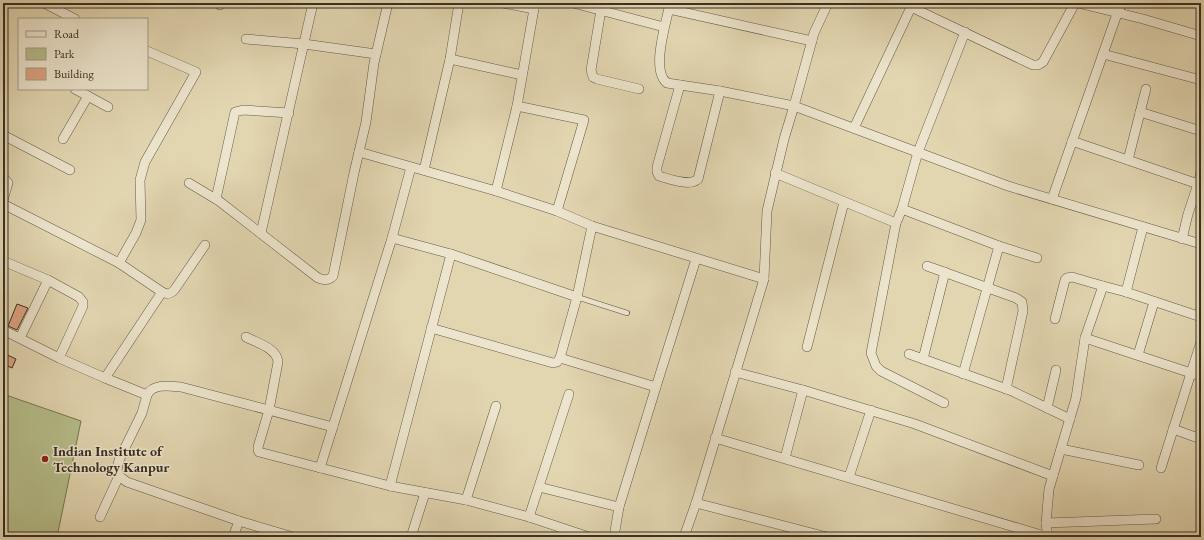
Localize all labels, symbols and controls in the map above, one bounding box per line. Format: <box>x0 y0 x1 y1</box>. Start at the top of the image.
legend <box>18 18 148 90</box>
text: Road <box>54 26 80 42</box>
text: Park <box>54 46 75 62</box>
text: Building <box>54 66 95 82</box>
place label: Indian Institute of Technology Kanpur <box>53 442 169 476</box>
marker: Indian Institute of Technology Kanpur <box>40 454 50 464</box>

